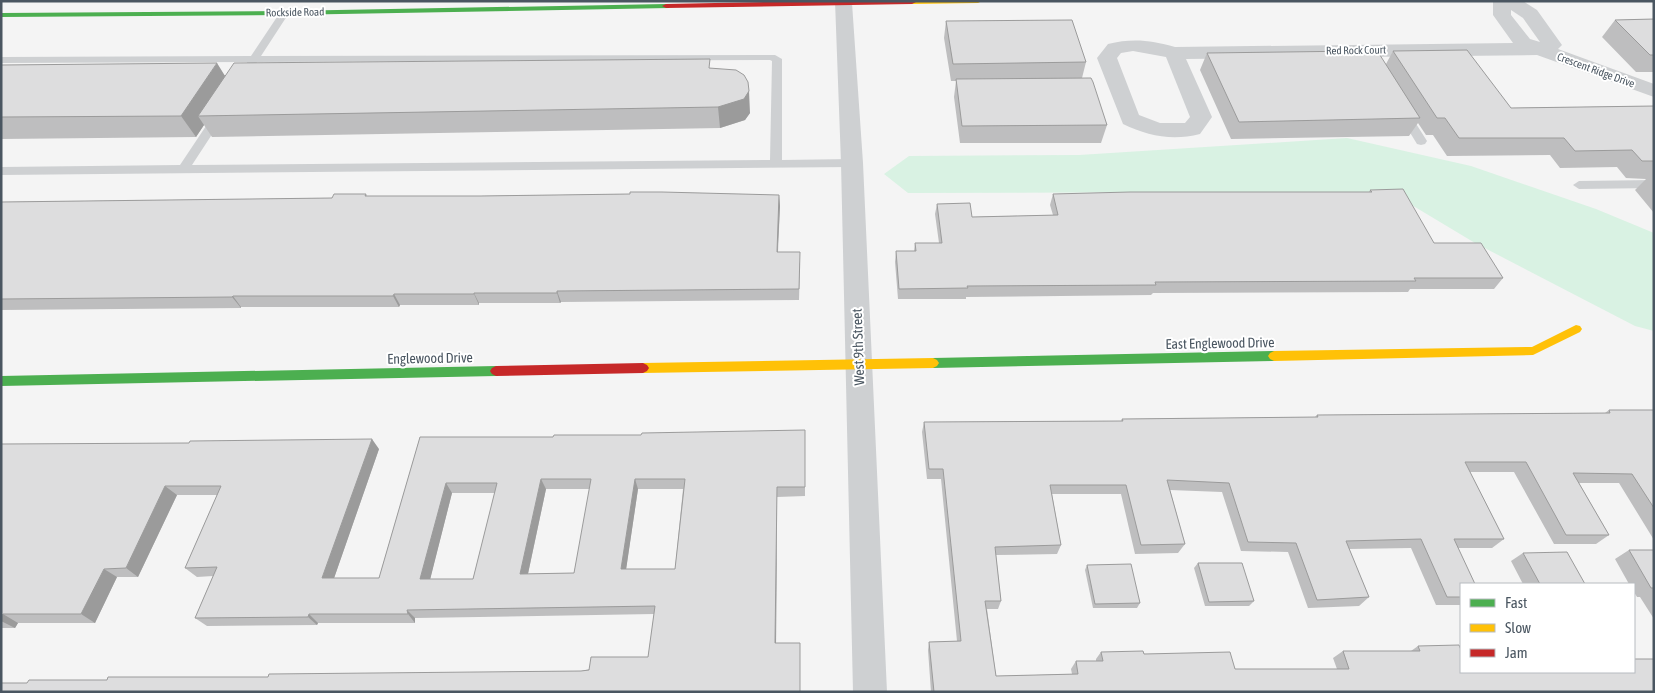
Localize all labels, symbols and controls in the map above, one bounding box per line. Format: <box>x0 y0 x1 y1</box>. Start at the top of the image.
street label: Rockside Road <box>266 5 324 19</box>
street label: Red Rock Court <box>1326 43 1386 57</box>
street label: Crescent Ridge Drive <box>1556 50 1636 90</box>
street label: West 9th Street <box>849 308 867 386</box>
street label: East Englewood Drive <box>1165 334 1275 352</box>
street label: Englewood Drive <box>387 349 473 367</box>
legend <box>1460 583 1635 673</box>
text: Fast <box>1505 594 1527 611</box>
text: Slow <box>1505 619 1531 636</box>
text: Jam <box>1505 644 1528 661</box>

